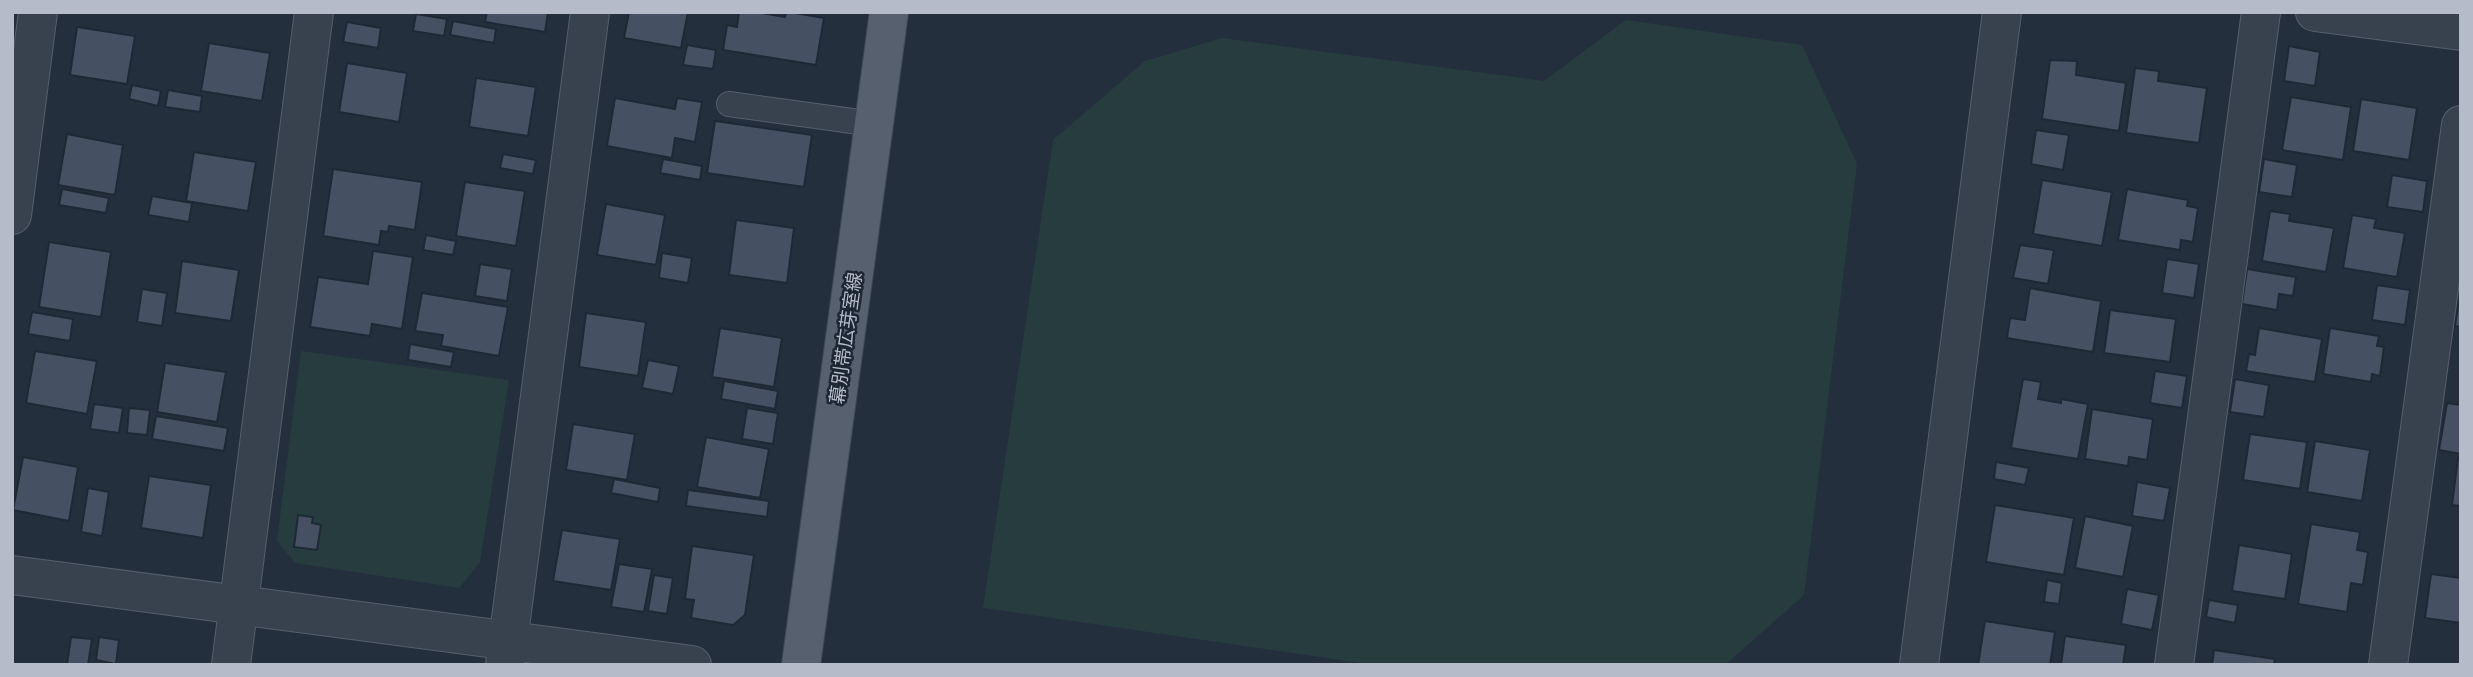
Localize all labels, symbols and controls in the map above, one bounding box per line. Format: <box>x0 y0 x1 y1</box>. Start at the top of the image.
street label: 幕別帯広芽室線 <box>824 271 866 405</box>

